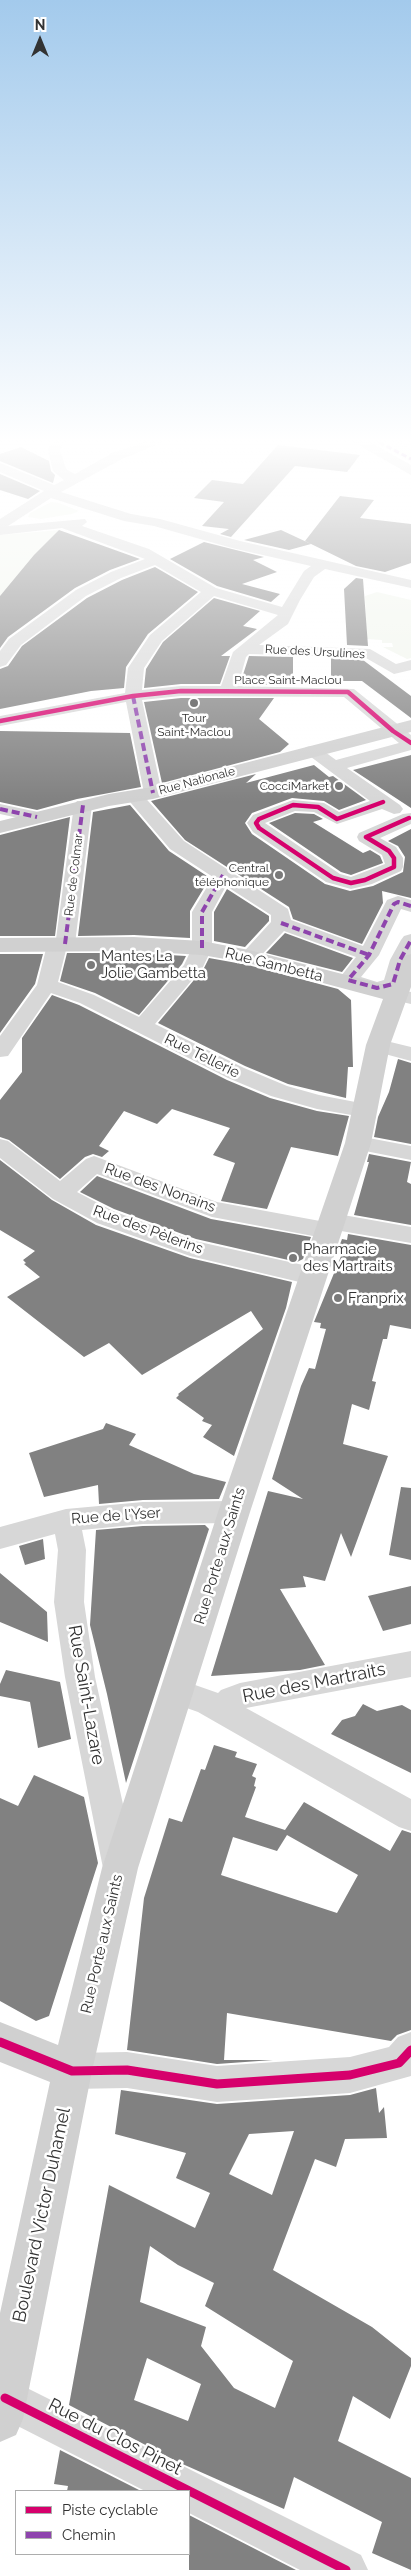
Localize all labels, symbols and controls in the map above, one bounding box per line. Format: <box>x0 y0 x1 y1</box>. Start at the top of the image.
north arrow <box>15 15 65 65</box>
text: N <box>35 17 45 33</box>
street label: Rue des Ursulines <box>265 642 365 662</box>
street label: Place Saint-Maclou <box>234 673 342 687</box>
marker: Tour Saint-Maclou <box>188 697 200 709</box>
place label: Tour Saint-Maclou <box>157 711 231 739</box>
street label: Rue Nationale <box>157 764 237 798</box>
place label: CocciMarket <box>260 779 329 793</box>
marker: CocciMarket <box>333 780 345 792</box>
street label: Rue de Colmar <box>62 833 86 917</box>
place label: Central téléphonique <box>195 861 269 889</box>
marker: Central téléphonique <box>273 869 285 881</box>
street label: Rue Gambetta <box>223 944 325 986</box>
place label: Mantes La Jolie Gambetta <box>101 947 206 982</box>
marker: Mantes La Jolie Gambetta <box>85 959 97 971</box>
street label: Rue Tellerie <box>161 1030 243 1082</box>
street label: Rue des Nonains <box>102 1160 218 1216</box>
street label: Rue des Pèlerins <box>91 1202 205 1258</box>
place label: Pharmacie des Martraits <box>303 1240 393 1275</box>
marker: Pharmacie des Martraits <box>287 1252 299 1264</box>
place label: Franprix <box>348 1289 404 1307</box>
marker: Franprix <box>332 1292 344 1304</box>
street label: Rue Porte aux Saints <box>191 1485 249 1627</box>
street label: Rue de l'Yser <box>71 1504 161 1528</box>
street label: Rue Saint-Lazare <box>63 1623 109 1767</box>
street label: Rue des Martraits <box>241 1659 387 1707</box>
street label: Rue Porte aux Saints <box>77 1873 127 2015</box>
street label: Boulevard Victor Duhamel <box>9 2106 75 2324</box>
street label: Rue du Clos Pinet <box>44 2394 186 2480</box>
legend <box>15 2490 190 2555</box>
text: Piste cyclable <box>62 2501 158 2519</box>
text: Chemin <box>62 2526 116 2544</box>

